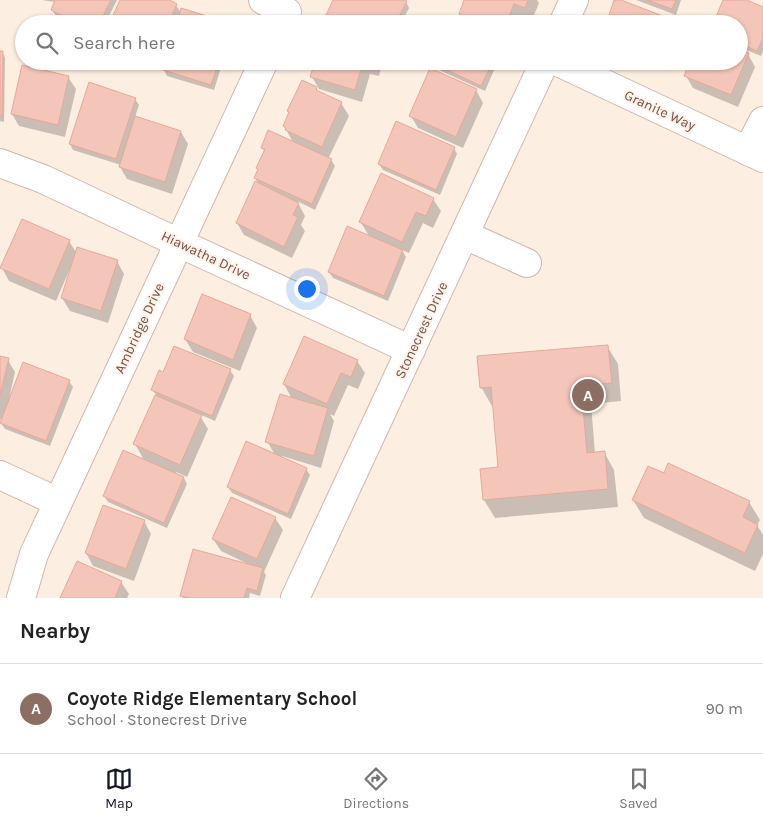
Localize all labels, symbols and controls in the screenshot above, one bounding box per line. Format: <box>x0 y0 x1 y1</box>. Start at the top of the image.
search box <box>15 15 748 70</box>
icon: search <box>33 29 61 57</box>
text: Search here <box>73 32 175 54</box>
street label: Granite Way <box>622 87 698 135</box>
street label: Hiawatha Drive <box>158 227 253 284</box>
your location <box>294 276 320 302</box>
street label: Stonecrest Drive <box>392 279 451 381</box>
street label: Ambridge Drive <box>111 280 168 376</box>
pin: A <box>572 376 604 414</box>
text: Nearby <box>20 619 90 643</box>
text: Coyote Ridge Elementary School <box>67 688 357 710</box>
text: A <box>31 699 41 718</box>
text: 90 m <box>705 699 743 718</box>
text: School · Stonecrest Drive <box>67 710 247 729</box>
tab: Map <box>105 765 133 812</box>
tab: Directions <box>343 765 409 812</box>
tab: Saved <box>619 765 658 812</box>

